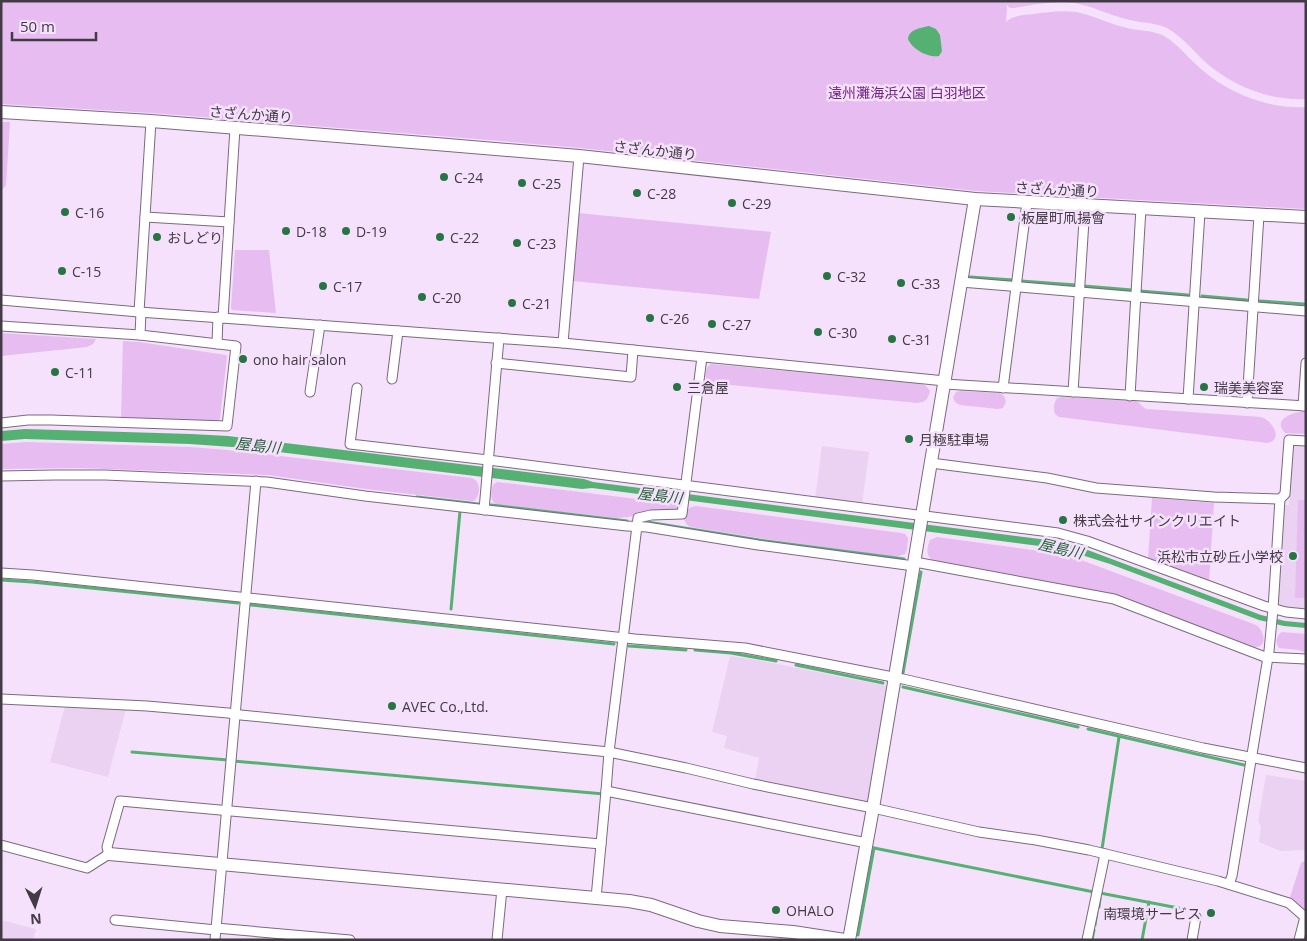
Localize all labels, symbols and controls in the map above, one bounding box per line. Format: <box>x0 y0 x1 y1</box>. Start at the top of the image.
scale bar <box>12 10 96 42</box>
text: 50 m <box>20 16 55 36</box>
park label: 遠州灘海浜公園 白羽地区 <box>828 83 986 102</box>
street label: さざんか通り <box>208 102 294 126</box>
street label: さざんか通り <box>612 136 698 164</box>
place label: C-24 <box>454 168 483 187</box>
marker: C-24 <box>438 171 450 183</box>
place label: C-25 <box>532 174 561 193</box>
marker: C-25 <box>516 177 528 189</box>
street label: さざんか通り <box>1015 177 1099 201</box>
place label: C-28 <box>647 184 676 203</box>
marker: C-28 <box>631 187 643 199</box>
place label: C-29 <box>742 194 771 213</box>
marker: C-29 <box>726 197 738 209</box>
place label: C-16 <box>75 203 104 222</box>
marker: C-16 <box>59 206 71 218</box>
place label: 板屋町凧揚會 <box>1021 208 1105 227</box>
marker: 板屋町凧揚會 <box>1005 211 1017 223</box>
place label: D-18 <box>296 222 327 241</box>
place label: D-19 <box>356 222 387 241</box>
marker: D-18 <box>280 225 292 237</box>
marker: D-19 <box>340 225 352 237</box>
place label: おしどり <box>167 228 223 247</box>
place label: C-22 <box>450 228 479 247</box>
marker: おしどり <box>151 231 163 243</box>
marker: C-22 <box>434 231 446 243</box>
place label: C-23 <box>527 234 556 253</box>
marker: C-23 <box>511 237 523 249</box>
place label: C-15 <box>72 262 101 281</box>
marker: C-15 <box>56 265 68 277</box>
place label: C-32 <box>837 267 866 286</box>
marker: C-32 <box>821 270 833 282</box>
place label: C-33 <box>911 274 940 293</box>
place label: C-17 <box>333 277 362 296</box>
marker: C-33 <box>895 277 907 289</box>
marker: C-17 <box>317 280 329 292</box>
place label: C-20 <box>432 288 461 307</box>
marker: C-20 <box>416 291 428 303</box>
place label: C-21 <box>522 294 551 313</box>
marker: C-21 <box>506 297 518 309</box>
place label: C-26 <box>660 309 689 328</box>
marker: C-26 <box>644 312 656 324</box>
place label: C-27 <box>722 315 751 334</box>
marker: C-27 <box>706 318 718 330</box>
place label: C-30 <box>828 323 857 342</box>
marker: C-30 <box>812 326 824 338</box>
place label: C-31 <box>902 330 931 349</box>
marker: C-31 <box>886 333 898 345</box>
place label: ono hair salon <box>253 350 346 369</box>
marker: ono hair salon <box>237 353 249 365</box>
place label: C-11 <box>65 363 94 382</box>
marker: C-11 <box>49 366 61 378</box>
place label: 三倉屋 <box>687 378 729 397</box>
place label: 瑞美美容室 <box>1214 378 1284 397</box>
marker: 三倉屋 <box>671 381 683 393</box>
marker: 瑞美美容室 <box>1198 381 1210 393</box>
place label: 月極駐車場 <box>919 430 989 449</box>
water label: 屋島川 <box>235 433 283 458</box>
marker: 月極駐車場 <box>903 433 915 445</box>
water label: 屋島川 <box>636 482 686 508</box>
place label: 株式会社サインクリエイト <box>1073 511 1241 530</box>
marker: 株式会社サインクリエイト <box>1057 514 1069 526</box>
water label: 屋島川 <box>1037 533 1087 563</box>
place label: 浜松市立砂丘小学校 <box>1157 547 1283 566</box>
marker: 浜松市立砂丘小学校 <box>1287 550 1299 562</box>
place label: AVEC Co.,Ltd. <box>402 697 489 716</box>
marker: AVEC Co.,Ltd. <box>386 700 398 712</box>
north arrow <box>10 881 60 931</box>
place label: OHALO <box>786 901 834 920</box>
marker: OHALO <box>770 904 782 916</box>
place label: 南環境サービス <box>1103 904 1201 923</box>
marker: 南環境サービス <box>1205 907 1217 919</box>
text: N <box>30 910 42 929</box>

